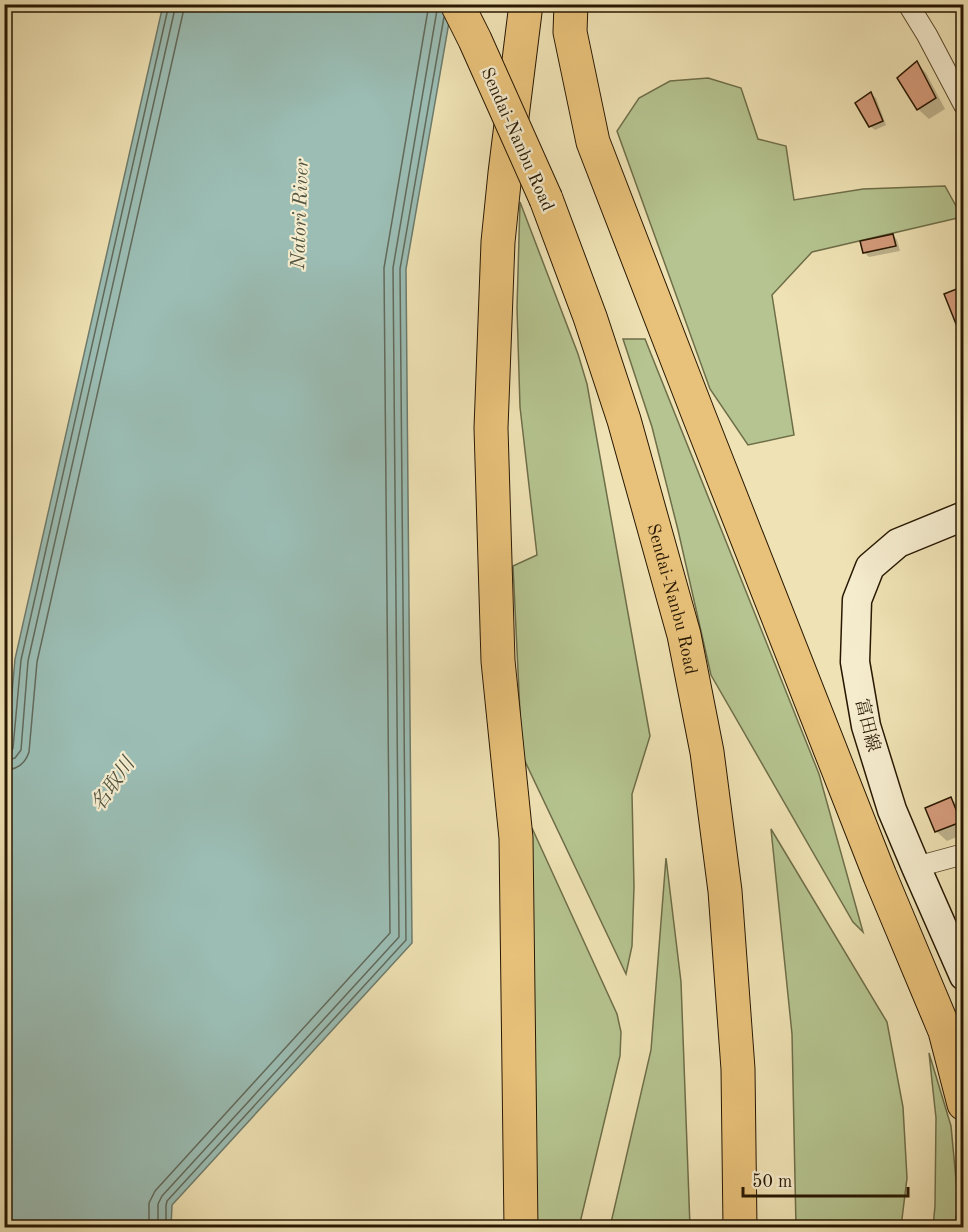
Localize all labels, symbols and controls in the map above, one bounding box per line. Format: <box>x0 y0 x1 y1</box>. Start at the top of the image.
street label: Sendai-Nanbu Road <box>477 65 557 214</box>
water label: Natori River <box>289 158 313 271</box>
street label: Sendai-Nanbu Road <box>643 522 700 676</box>
street label: 富田線 <box>852 696 884 754</box>
water label: 名取川 <box>87 752 140 815</box>
scale bar <box>743 1160 908 1198</box>
text: 50 m <box>752 1173 792 1191</box>

